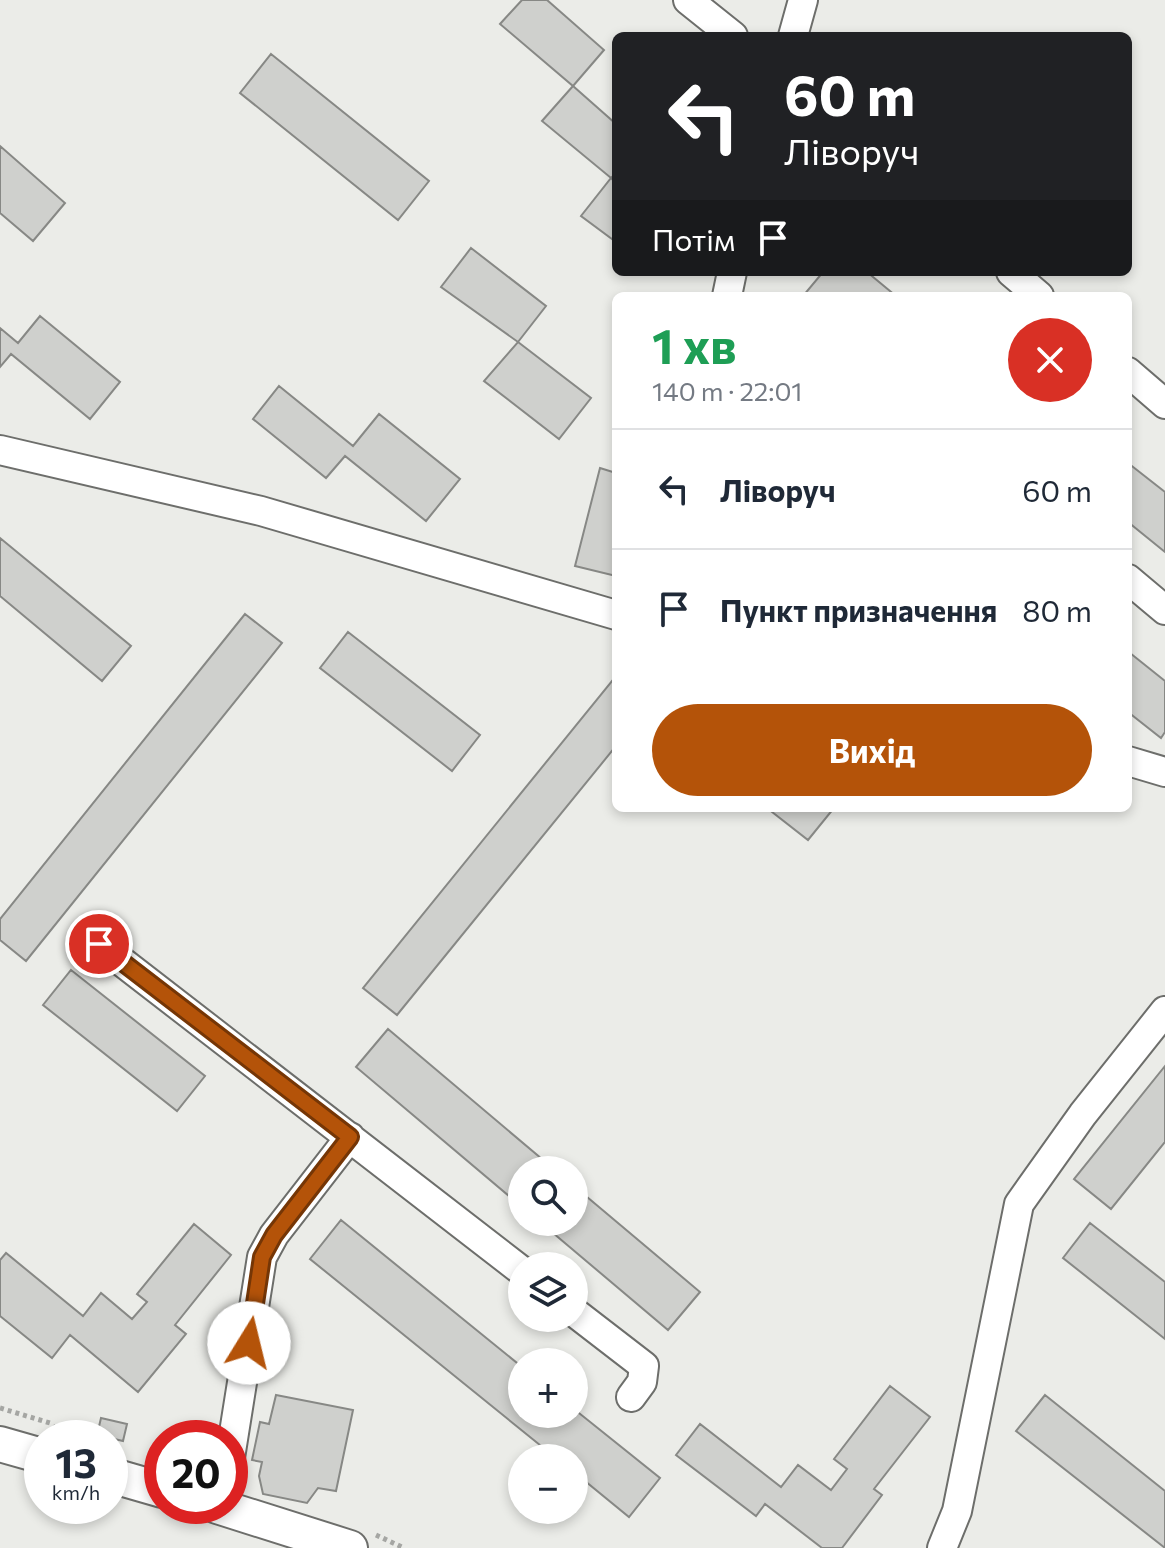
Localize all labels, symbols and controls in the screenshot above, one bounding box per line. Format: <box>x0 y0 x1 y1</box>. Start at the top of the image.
text: 60 m <box>784 59 915 128</box>
icon: left <box>652 64 756 168</box>
text: Ліворуч <box>784 128 919 172</box>
icon: arrive <box>751 216 795 260</box>
text: Потім <box>652 220 735 257</box>
text: 1 хв <box>652 315 736 374</box>
button: close <box>1008 318 1092 402</box>
text: 140 m · 22:01 <box>652 375 803 406</box>
icon: left <box>652 467 696 511</box>
text: Ліворуч <box>720 471 836 508</box>
text: 60 m <box>1022 471 1092 508</box>
icon: arrive <box>652 587 696 631</box>
text: Пункт призначення <box>720 591 997 628</box>
text: 80 m <box>1022 591 1092 628</box>
button: Вихід <box>652 704 1092 796</box>
pin <box>65 910 133 978</box>
icon: arrive <box>77 922 121 966</box>
map controls <box>508 1156 588 1524</box>
button: search <box>508 1156 588 1236</box>
button: layers <box>508 1252 588 1332</box>
position arrow <box>207 1301 291 1385</box>
button: + <box>508 1348 588 1428</box>
speed limit sign: 20 <box>144 1420 248 1524</box>
text: 13 <box>55 1437 97 1486</box>
button: − <box>508 1444 588 1524</box>
text: km/h <box>52 1480 100 1504</box>

